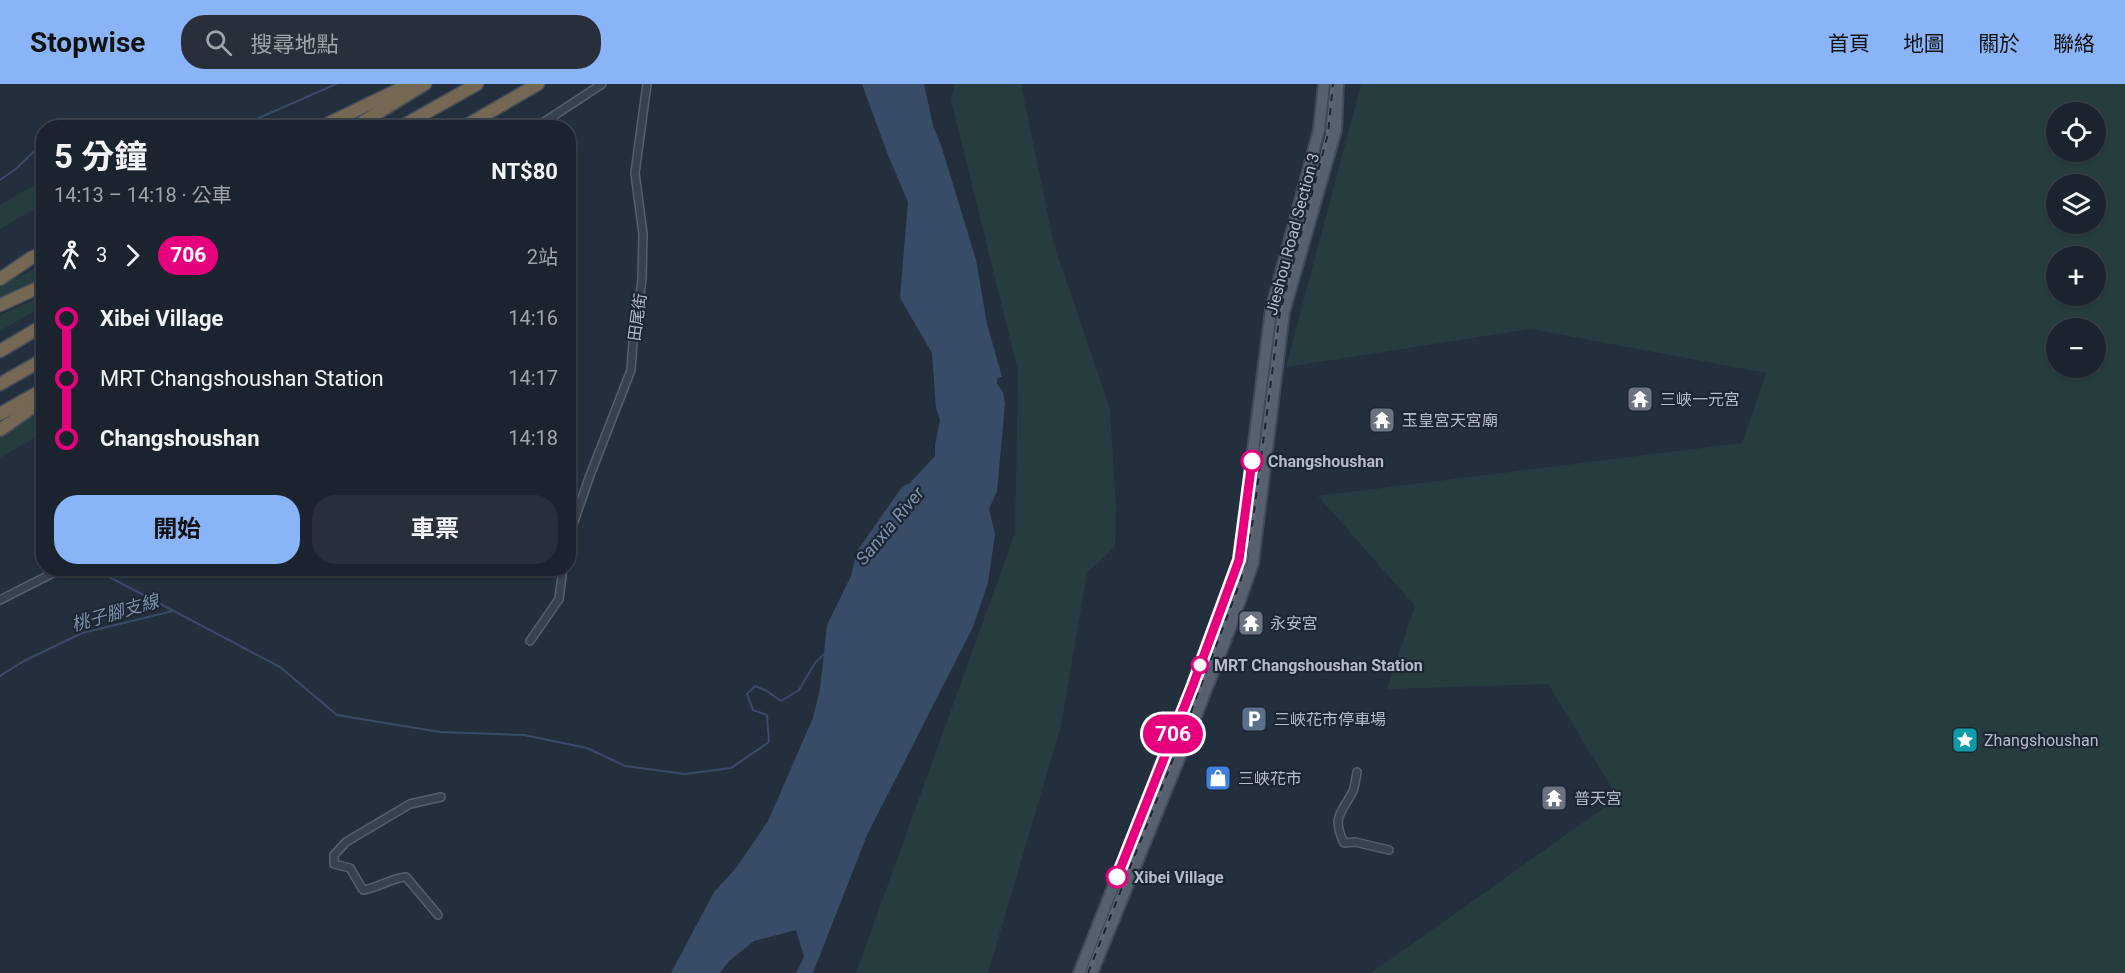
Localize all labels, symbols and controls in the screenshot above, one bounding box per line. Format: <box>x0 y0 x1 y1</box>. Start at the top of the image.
search box <box>181 15 601 69</box>
text: Stopwise <box>30 26 145 59</box>
icon: search <box>202 26 235 59</box>
text: 搜尋地點 <box>250 32 338 57</box>
text: 首頁 <box>1828 32 1870 56</box>
text: 地圖 <box>1903 32 1945 56</box>
text: 關於 <box>1978 32 2020 56</box>
text: 聯絡 <box>2053 32 2095 56</box>
map controls <box>2046 102 2106 378</box>
button: locate <box>2046 102 2106 162</box>
text: 5 分鐘 <box>54 137 147 176</box>
street label: Jieshou Road Section 3 <box>1262 151 1323 317</box>
text: NT$80 <box>491 159 558 184</box>
button: layers <box>2046 174 2106 234</box>
text: 14:13 – 14:18 · 公車 <box>54 183 232 207</box>
icon: walk <box>54 239 87 272</box>
icon: forward <box>116 239 149 272</box>
text: 3 <box>96 243 107 267</box>
text: 706 <box>170 243 206 267</box>
text: 2站 <box>527 245 558 269</box>
button: + <box>2046 246 2106 306</box>
street label: 田尾街 <box>625 292 650 342</box>
text: Xibei Village <box>100 306 223 331</box>
text: 14:16 <box>508 306 558 330</box>
button: − <box>2046 318 2106 378</box>
text: MRT Changshoushan Station <box>100 366 384 391</box>
text: 14:17 <box>508 366 558 390</box>
temple icon: 三峽一元宮 <box>1625 384 1655 414</box>
place label: 三峽一元宮 <box>1660 390 1740 409</box>
temple icon: 玉皇宮天宮廟 <box>1367 405 1397 435</box>
place label: 玉皇宮天宮廟 <box>1402 411 1498 430</box>
text: Changshoushan <box>100 426 259 451</box>
text: 14:18 <box>508 426 558 450</box>
marker: Changshoushan <box>1241 450 1263 472</box>
place label: Changshoushan <box>1268 452 1384 471</box>
water label: Sanxia River <box>851 482 929 569</box>
button: 開始 <box>54 495 300 564</box>
button: 車票 <box>312 495 558 564</box>
water label: 桃子腳支線 <box>69 589 163 635</box>
temple icon: 永安宮 <box>1236 608 1266 638</box>
place label: 永安宮 <box>1270 614 1318 633</box>
marker: MRT Changshoushan Station <box>1191 656 1209 674</box>
place label: MRT Changshoushan Station <box>1214 656 1423 675</box>
parking icon: 三峽花市停車場 <box>1239 704 1269 734</box>
place label: 三峽花市停車場 <box>1274 710 1386 729</box>
line badge: 706 <box>1138 714 1208 754</box>
text: 706 <box>1155 722 1191 746</box>
place icon: Zhangshoushan <box>1950 725 1980 755</box>
place label: Zhangshoushan <box>1984 731 2099 750</box>
shop icon: 三峽花市 <box>1203 763 1233 793</box>
place label: 三峽花市 <box>1238 769 1302 788</box>
temple icon: 普天宮 <box>1539 783 1569 813</box>
place label: 普天宮 <box>1574 789 1622 808</box>
marker: Xibei Village <box>1106 866 1128 888</box>
place label: Xibei Village <box>1134 868 1224 887</box>

